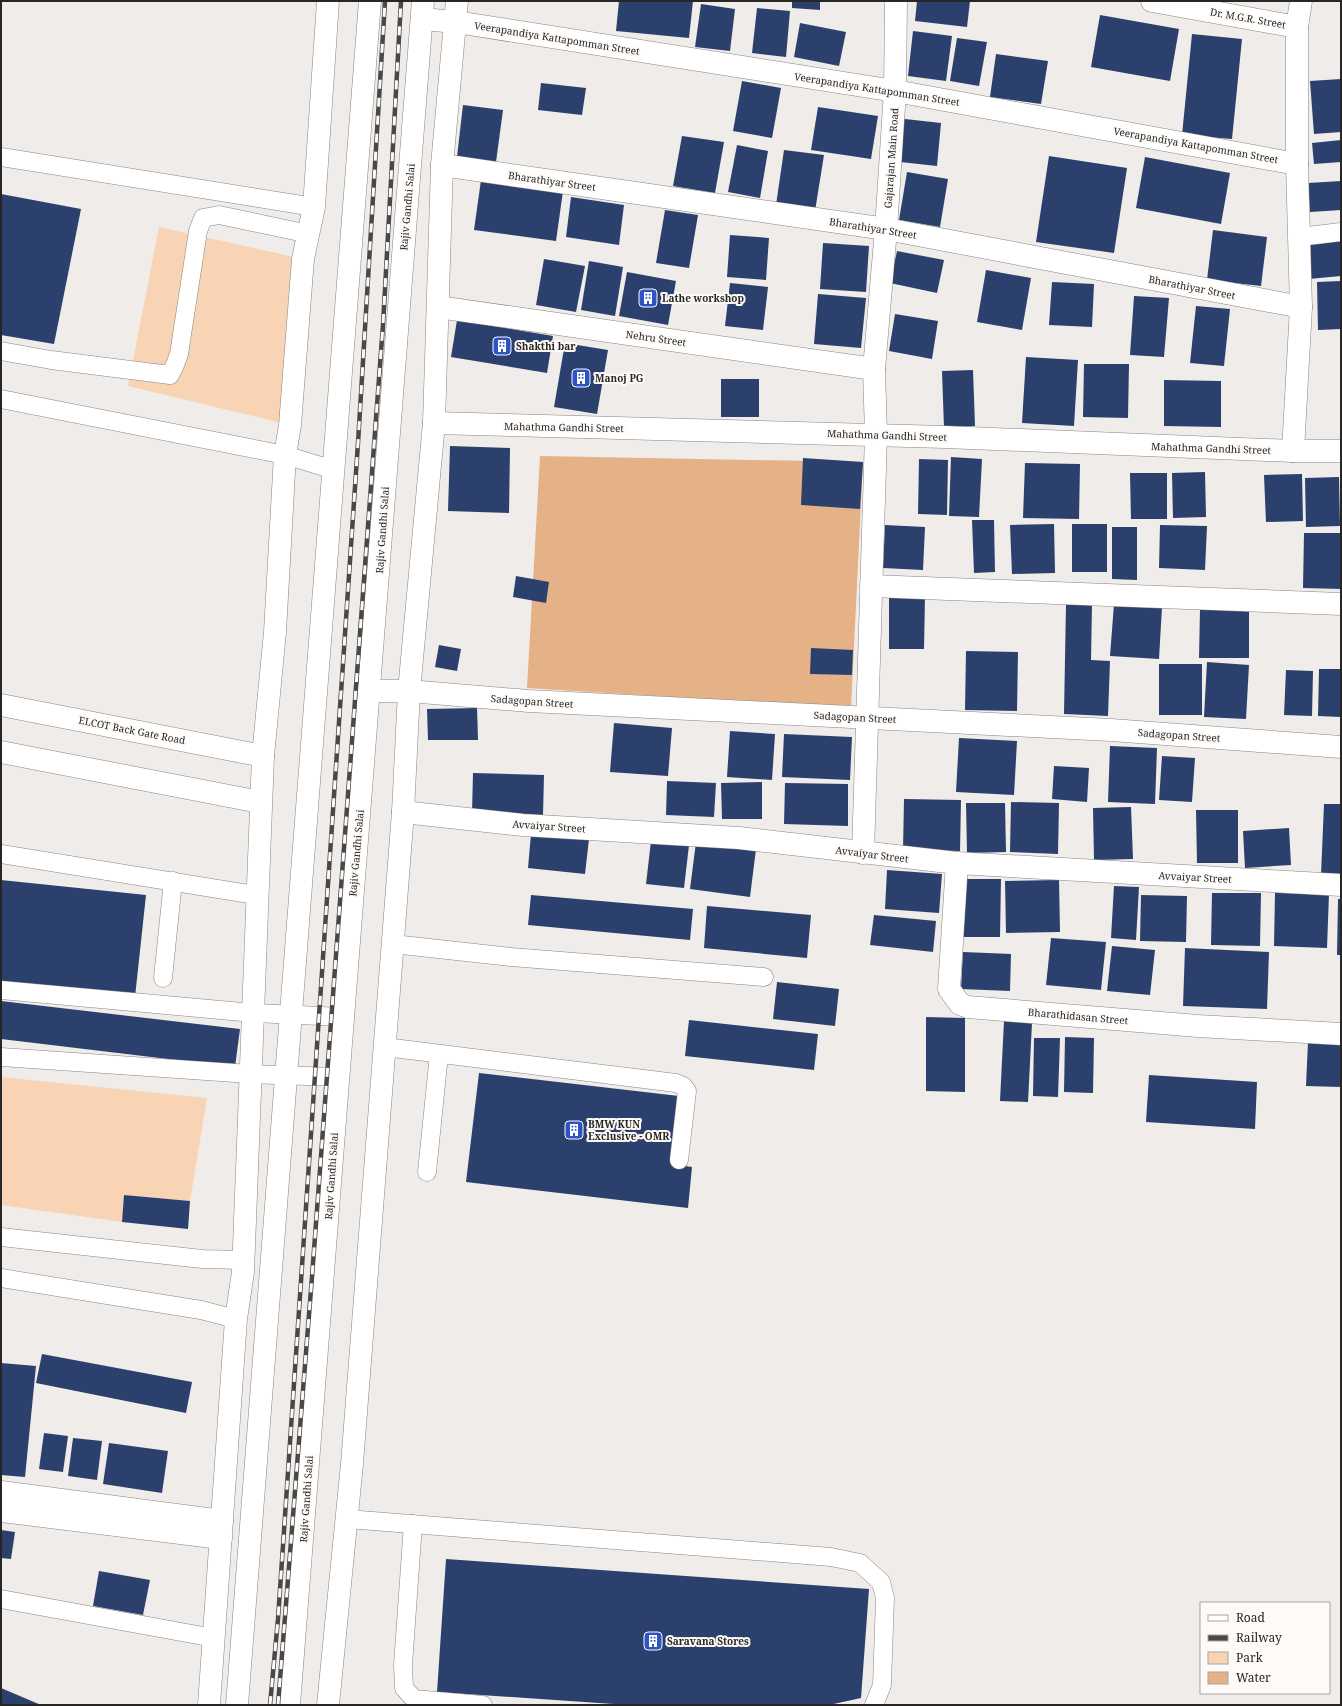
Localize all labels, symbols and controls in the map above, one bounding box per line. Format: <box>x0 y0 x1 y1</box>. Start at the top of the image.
street label: Dr. M.G.R. Street <box>1209 4 1287 32</box>
street label: Veerapandiya Kattapomman Street <box>473 18 641 58</box>
street label: Veerapandiya Kattapomman Street <box>793 69 961 109</box>
street label: Gajarajan Main Road <box>881 107 901 209</box>
street label: Veerapandiya Kattapomman Street <box>1112 124 1280 166</box>
street label: Rajiv Gandhi Salai <box>396 162 418 251</box>
street label: Bharathiyar Street <box>507 168 597 194</box>
street label: Bharathiyar Street <box>828 214 918 242</box>
street label: Bharathiyar Street <box>1147 272 1237 302</box>
building icon: Lathe workshop <box>637 287 659 309</box>
place label: Lathe workshop <box>662 291 744 305</box>
street label: Nehru Street <box>625 327 688 349</box>
building icon: Shakthi bar <box>491 335 513 357</box>
place label: Shakthi bar <box>516 339 576 353</box>
building icon: Manoj PG <box>570 367 592 389</box>
place label: Manoj PG <box>595 371 644 385</box>
street label: Mahathma Gandhi Street <box>504 419 625 435</box>
street label: Mahathma Gandhi Street <box>827 426 948 444</box>
street label: Mahathma Gandhi Street <box>1151 439 1272 457</box>
street label: Rajiv Gandhi Salai <box>372 485 392 574</box>
street label: Sadagopan Street <box>490 691 574 711</box>
street label: Sadagopan Street <box>813 708 897 726</box>
street label: ELCOT Back Gate Road <box>77 713 187 747</box>
street label: Sadagopan Street <box>1137 725 1221 745</box>
street label: Rajiv Gandhi Salai <box>345 808 367 897</box>
street label: Avvaiyar Street <box>512 816 587 836</box>
street label: Avvaiyar Street <box>835 843 910 865</box>
street label: Avvaiyar Street <box>1158 868 1232 886</box>
street label: Bharathidasan Street <box>1027 1005 1129 1027</box>
place label: BMW KUN Exclusive - OMR <box>588 1117 670 1143</box>
building icon: BMW KUN Exclusive - OMR <box>563 1119 585 1141</box>
street label: Rajiv Gandhi Salai <box>321 1131 341 1220</box>
street label: Rajiv Gandhi Salai <box>296 1454 316 1543</box>
legend <box>1200 1602 1330 1694</box>
text: Road <box>1236 1609 1266 1626</box>
text: Railway <box>1236 1629 1282 1646</box>
building icon: Saravana Stores <box>642 1630 664 1652</box>
place label: Saravana Stores <box>667 1634 749 1648</box>
text: Park <box>1236 1649 1264 1666</box>
text: Water <box>1236 1669 1271 1686</box>

